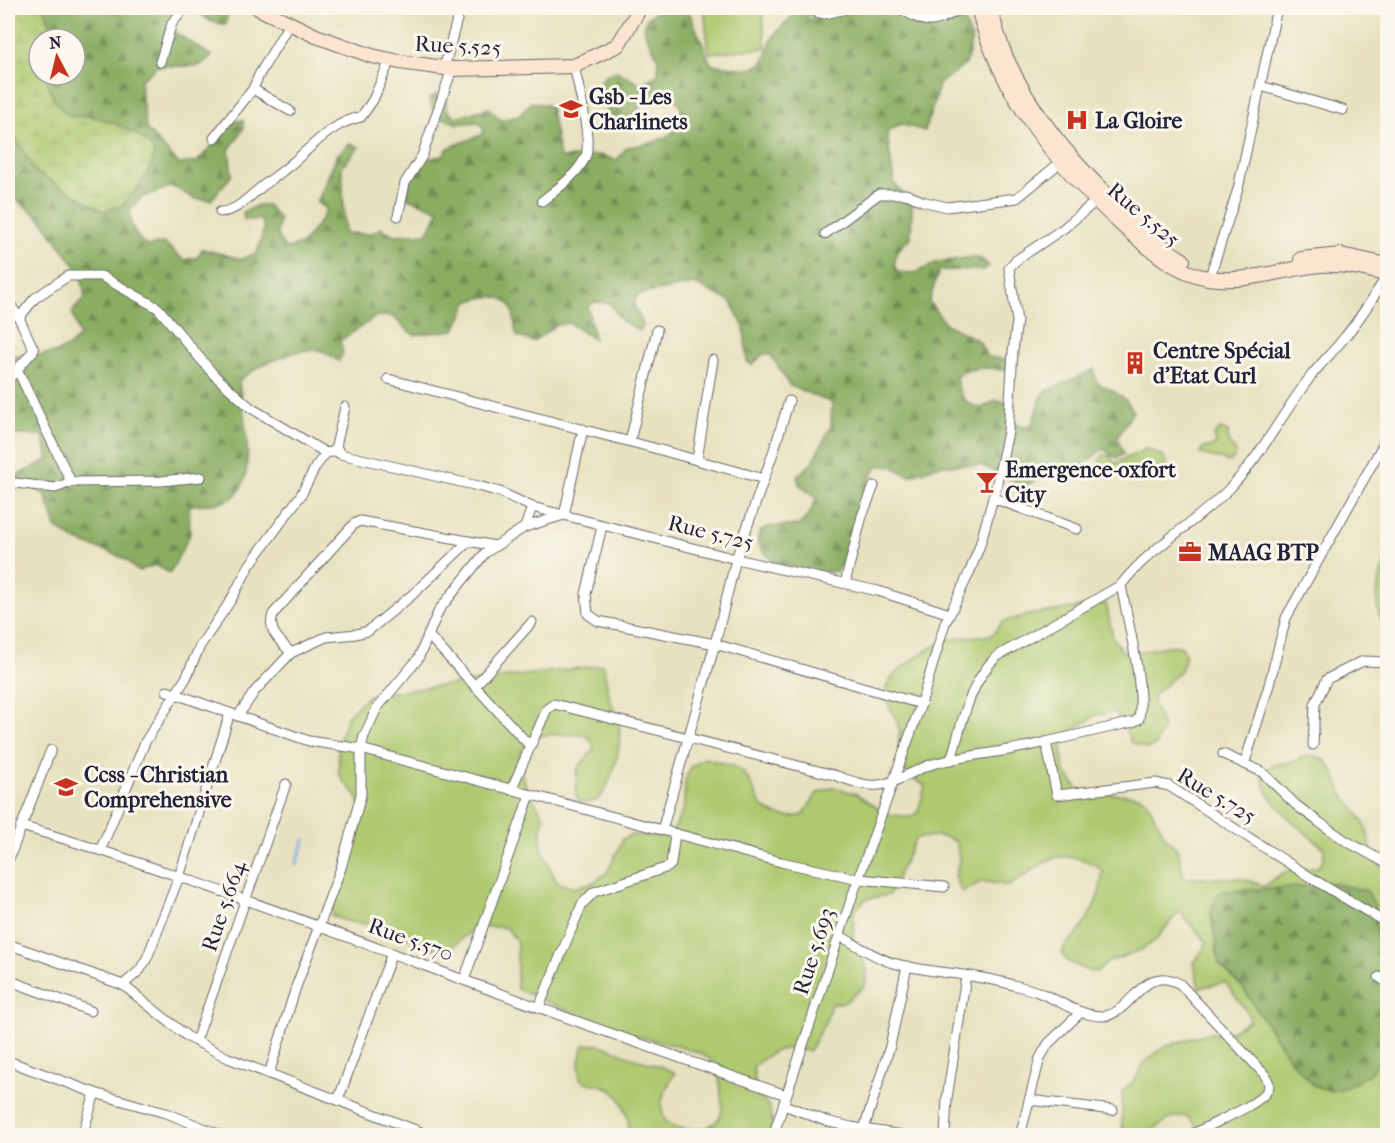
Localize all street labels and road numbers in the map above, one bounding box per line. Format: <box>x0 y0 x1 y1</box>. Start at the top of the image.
street label: Rue 5.525 <box>414 31 502 61</box>
street label: Rue 5.525 <box>1102 177 1185 253</box>
street label: Rue 5.725 <box>665 510 756 556</box>
street label: Rue 5.725 <box>1172 762 1261 830</box>
street label: Rue 5.664 <box>196 857 252 955</box>
street label: Rue 5.693 <box>788 905 840 998</box>
street label: Rue 5.570 <box>365 913 457 967</box>

